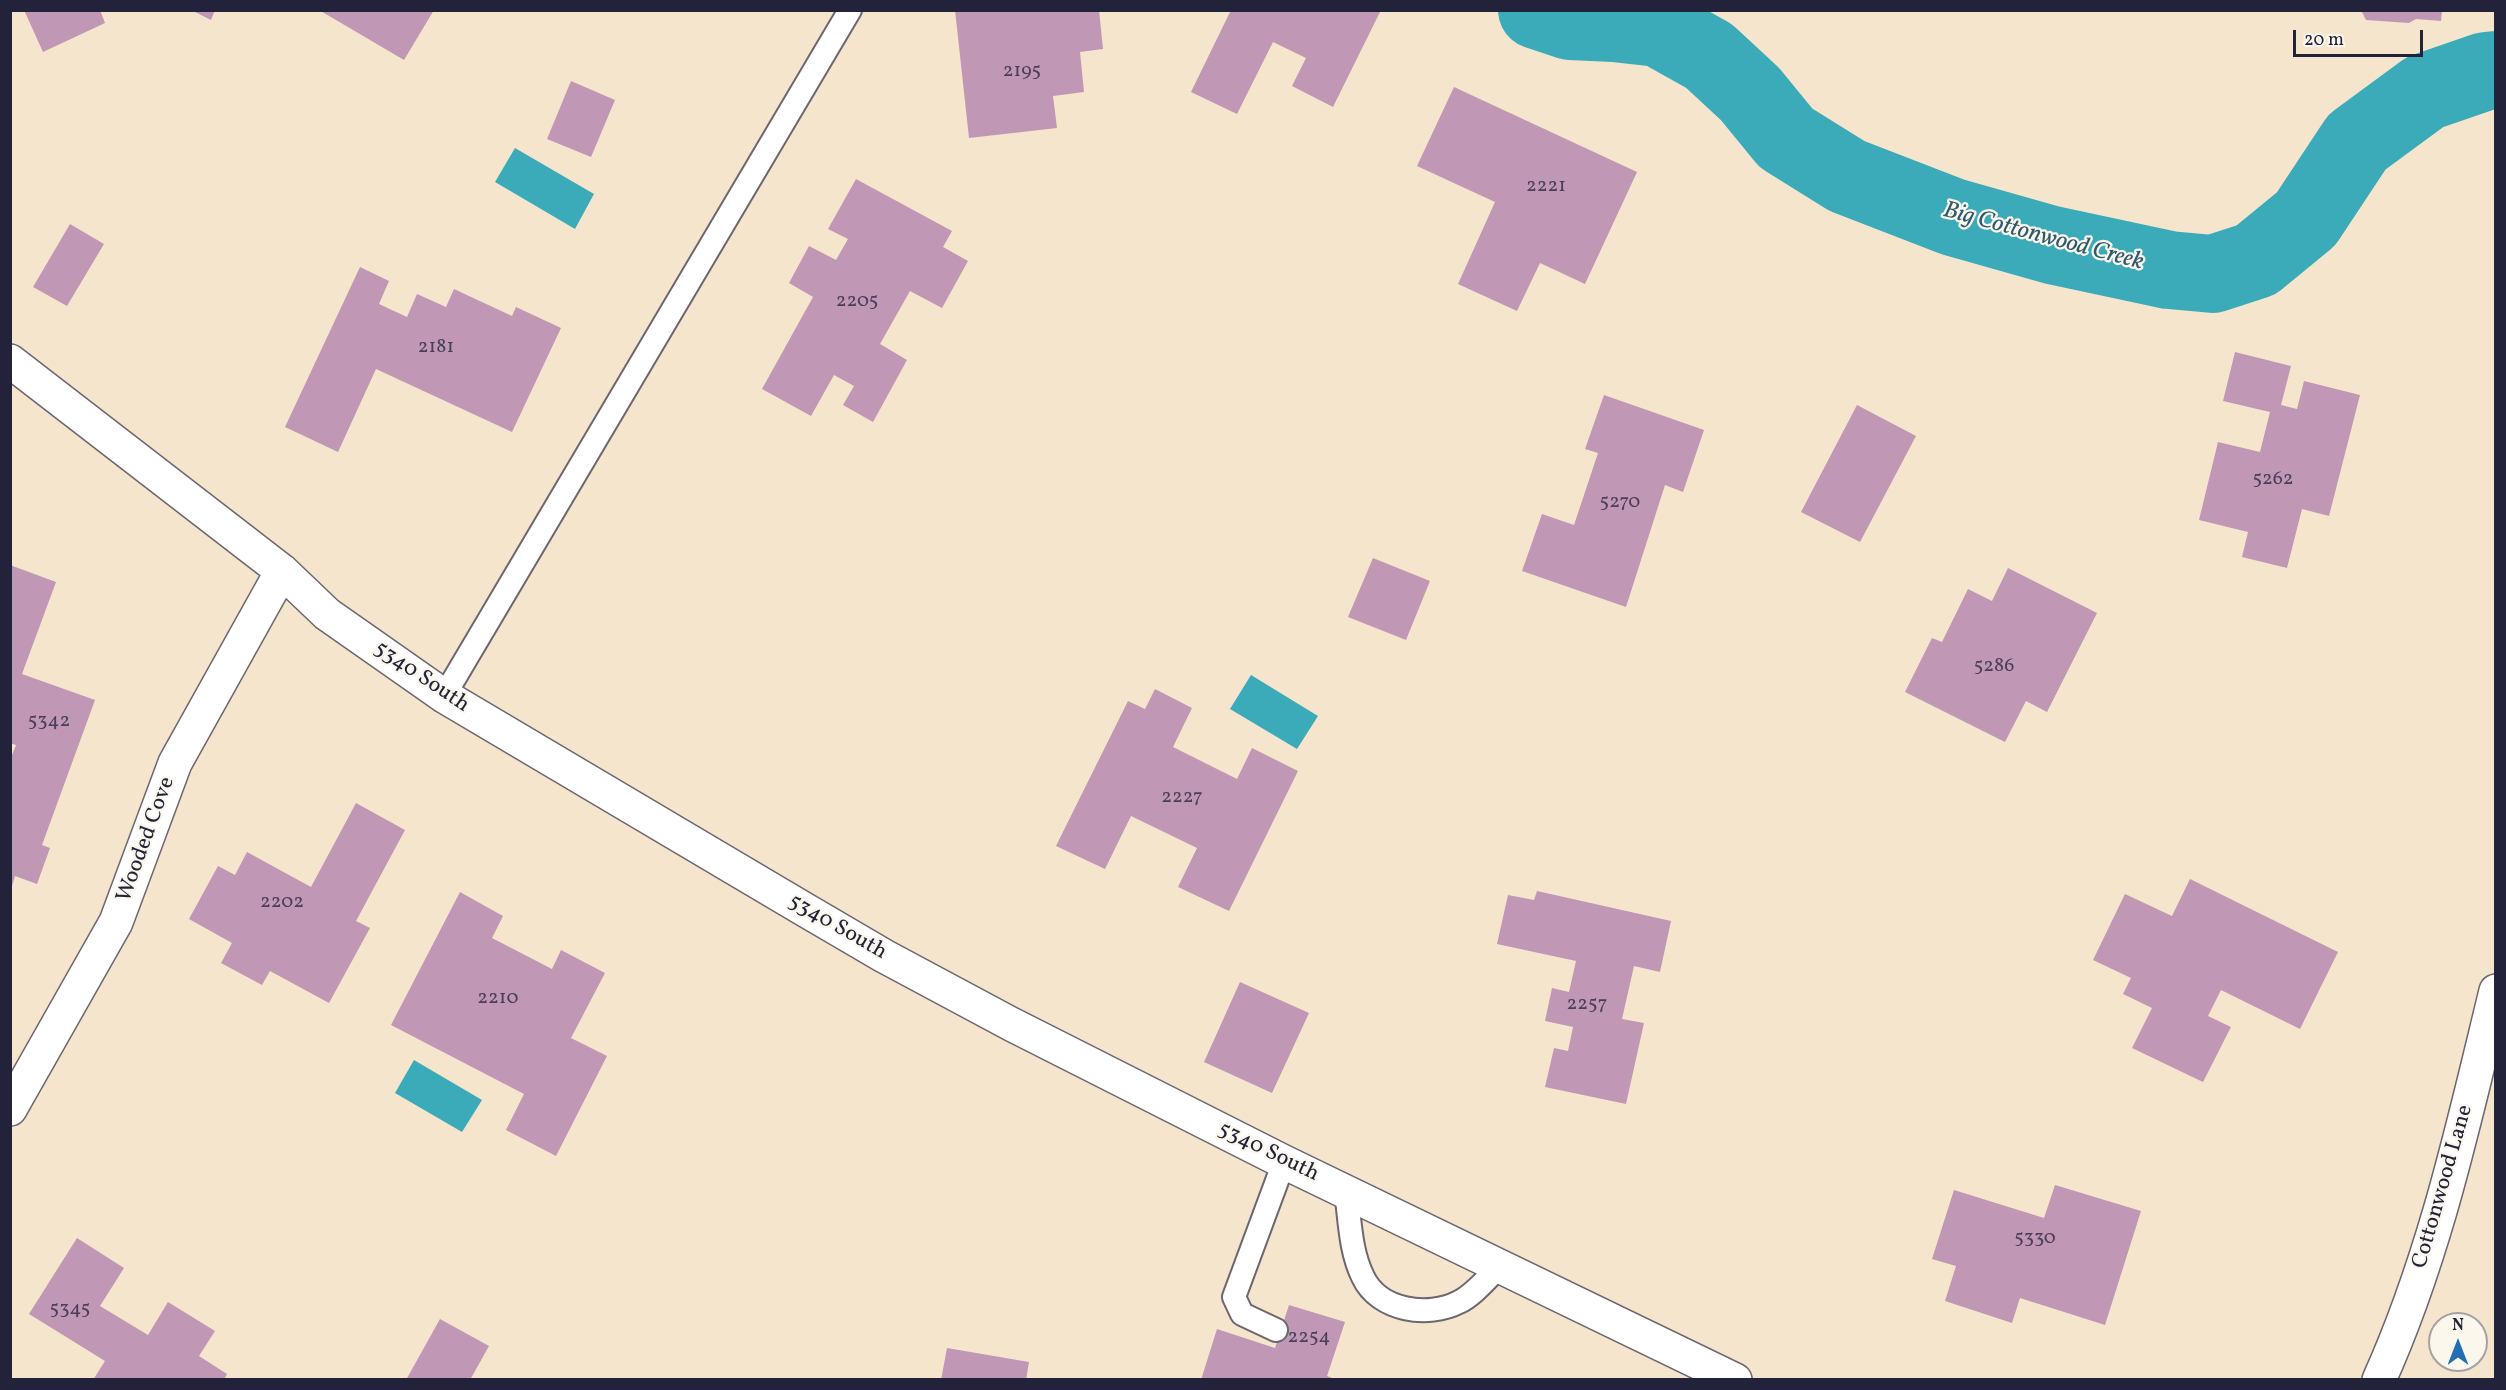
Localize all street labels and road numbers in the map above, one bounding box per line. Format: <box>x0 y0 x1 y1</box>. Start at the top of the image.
street label: 5340 South <box>368 637 474 719</box>
street label: Wooded Cove <box>112 774 182 906</box>
street label: 5340 South <box>783 889 891 967</box>
street label: Cottonwood Lane <box>2408 1102 2480 1272</box>
street label: 5340 South <box>1213 1117 1323 1189</box>

